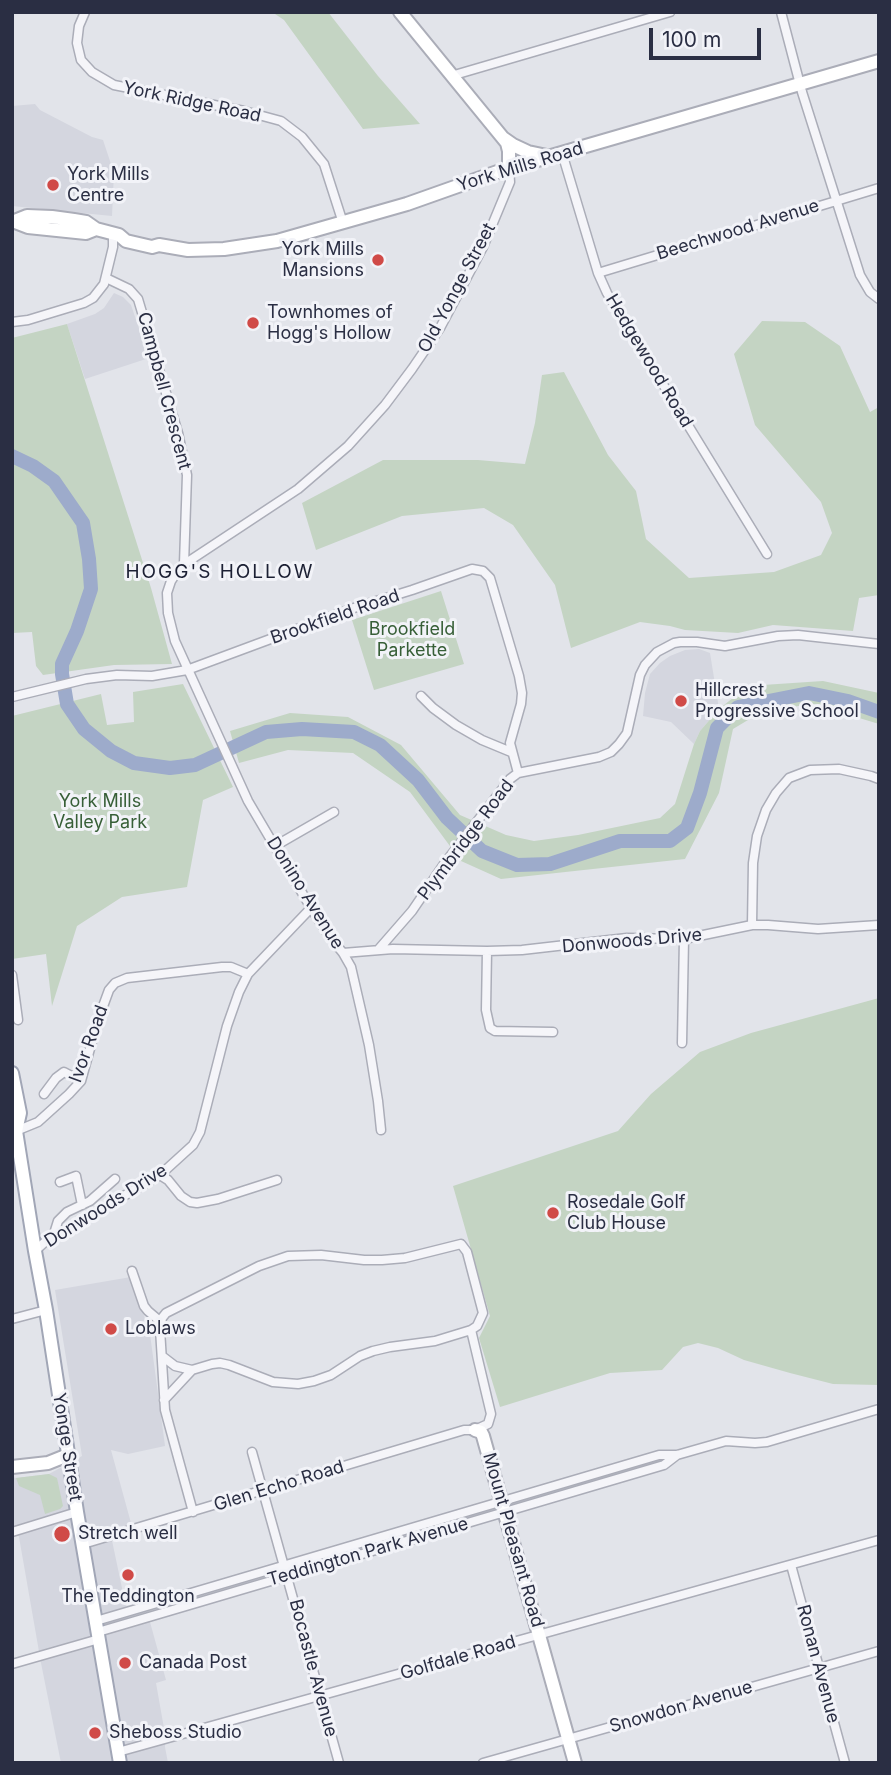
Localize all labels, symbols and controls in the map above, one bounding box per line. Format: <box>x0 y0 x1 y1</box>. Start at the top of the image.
scale bar <box>653 14 765 58</box>
text: 100 m <box>662 27 721 52</box>
street label: York Ridge Road <box>121 77 263 127</box>
street label: York Mills Road <box>454 138 586 196</box>
place label: York Mills Centre <box>67 164 149 206</box>
marker: York Mills Centre <box>45 177 61 193</box>
street label: Beechwood Avenue <box>654 195 822 265</box>
street label: Old Yonge Street <box>414 219 500 357</box>
place label: York Mills Mansions <box>282 239 364 282</box>
marker: York Mills Mansions <box>370 252 386 268</box>
street label: Hedgewood Road <box>601 290 697 432</box>
place label: Townhomes of Hogg's Hollow <box>267 302 393 344</box>
street label: Campbell Crescent <box>133 310 195 472</box>
marker: Townhomes of Hogg's Hollow <box>245 315 261 331</box>
district label: HOGG'S HOLLOW <box>127 561 313 583</box>
street label: Brookfield Road <box>268 585 402 649</box>
park label: Brookfield Parkette <box>369 619 455 662</box>
place label: Hillcrest Progressive School <box>695 680 859 722</box>
marker: Hillcrest Progressive School <box>673 693 689 709</box>
street label: Plymbridge Road <box>414 775 518 905</box>
park label: York Mills Valley Park <box>53 791 147 834</box>
street label: Donino Avenue <box>262 833 348 953</box>
street label: Donwoods Drive <box>561 924 703 958</box>
street label: Ivor Road <box>65 1002 113 1086</box>
street label: Donwoods Drive <box>41 1160 171 1252</box>
place label: Rosedale Golf Club House <box>567 1192 685 1234</box>
marker: Rosedale Golf Club House <box>545 1205 561 1221</box>
place label: Loblaws <box>125 1318 196 1340</box>
marker: Loblaws <box>103 1321 119 1337</box>
street label: Yonge Street <box>48 1391 86 1503</box>
street label: Mount Pleasant Road <box>478 1450 548 1630</box>
street label: Glen Echo Road <box>211 1456 347 1516</box>
street label: Teddington Park Avenue <box>265 1513 471 1591</box>
place label: Stretch well <box>78 1523 178 1545</box>
marker: Stretch well <box>52 1524 72 1544</box>
marker: The Teddington <box>120 1567 136 1583</box>
place label: The Teddington <box>61 1586 195 1608</box>
street label: Bocastle Avenue <box>284 1597 342 1739</box>
street label: Ronan Avenue <box>792 1602 844 1726</box>
street label: Golfdale Road <box>398 1631 518 1685</box>
place label: Canada Post <box>139 1652 247 1674</box>
marker: Canada Post <box>117 1655 133 1671</box>
street label: Snowdon Avenue <box>607 1676 755 1738</box>
place label: Sheboss Studio <box>109 1722 242 1744</box>
marker: Sheboss Studio <box>87 1725 103 1741</box>

